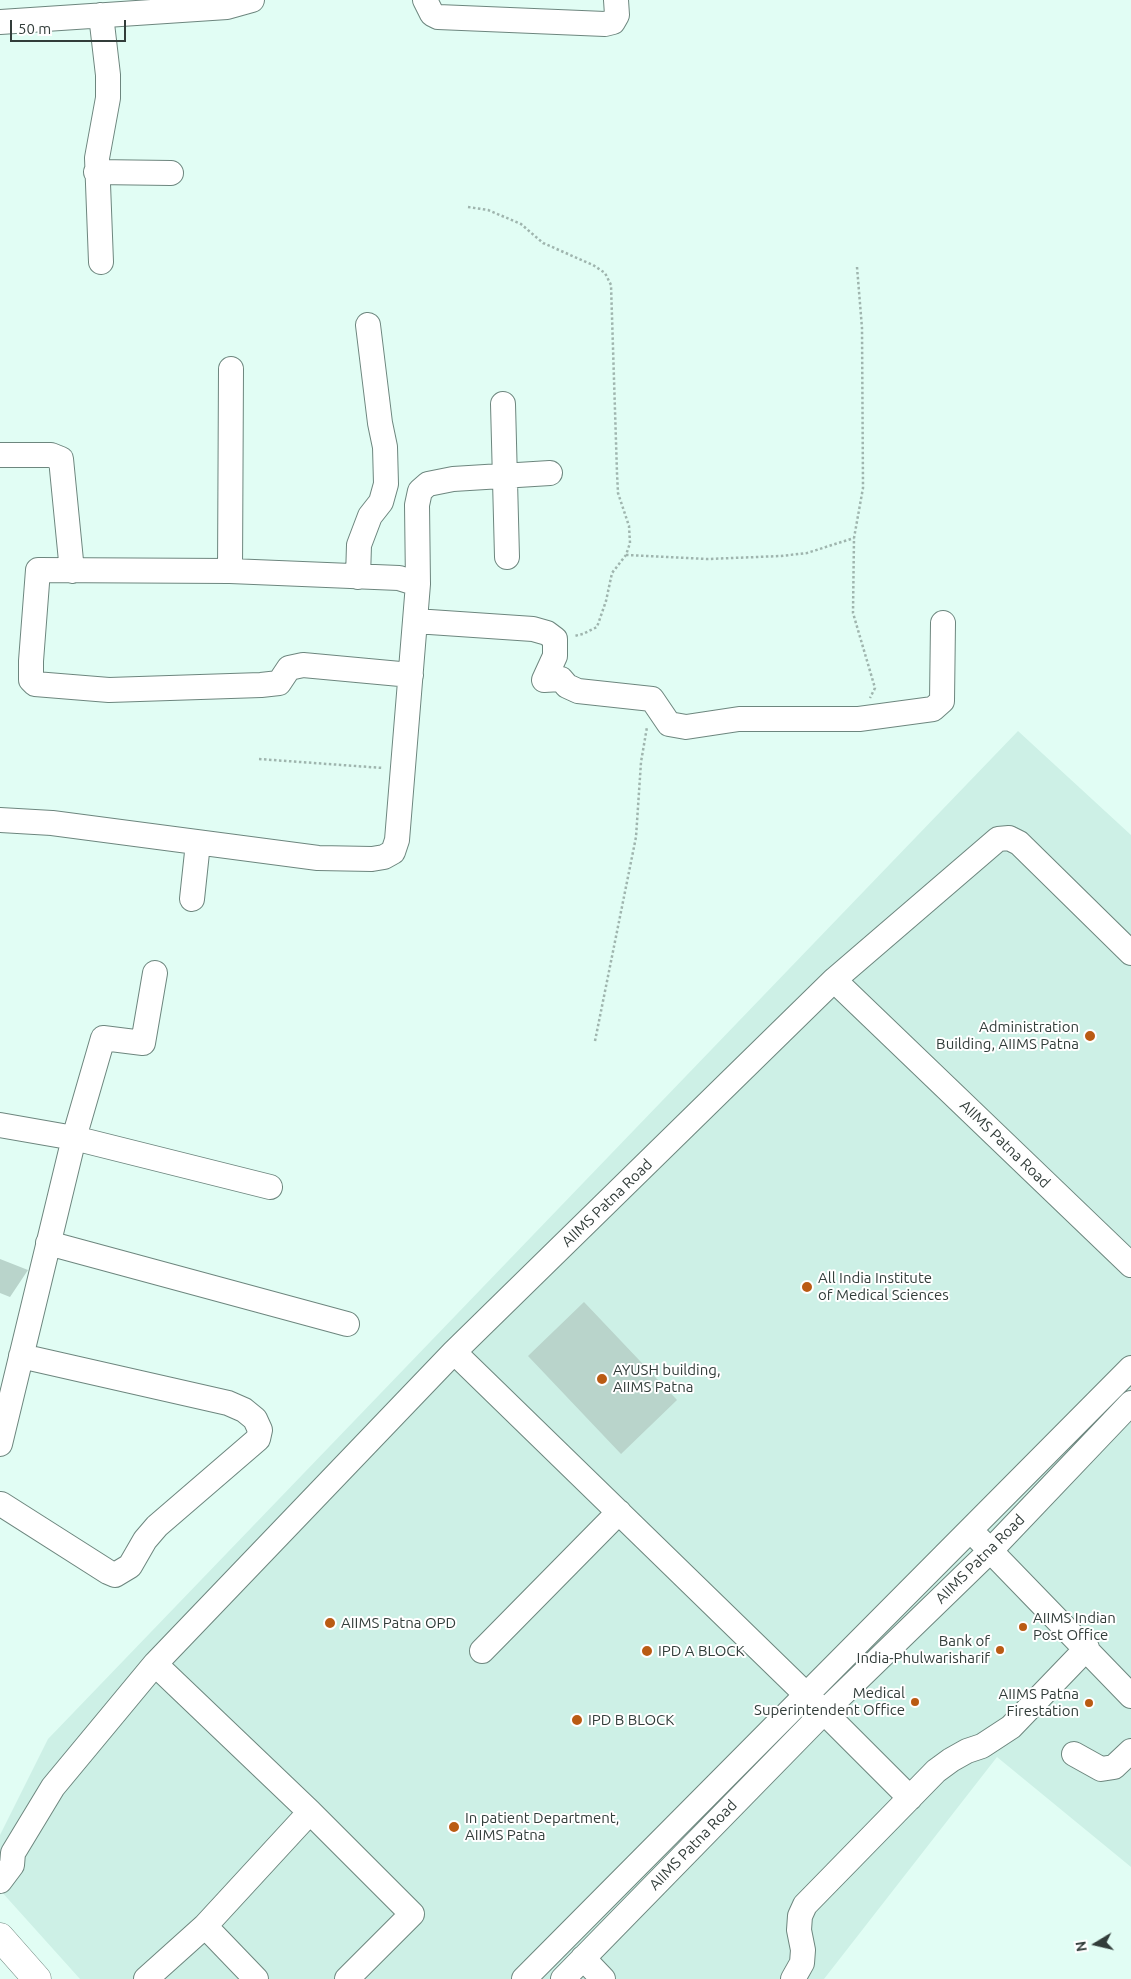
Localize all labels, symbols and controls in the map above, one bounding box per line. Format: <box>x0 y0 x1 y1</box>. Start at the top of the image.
scale bar <box>12 10 129 42</box>
text: 50 m <box>18 20 51 37</box>
place label: Administration Building, AIIMS Patna <box>936 1018 1079 1053</box>
marker: Administration Building, AIIMS Patna <box>1083 1029 1097 1043</box>
street label: AIIMS Patna Road <box>956 1096 1054 1192</box>
street label: AIIMS Patna Road <box>558 1155 656 1251</box>
place label: All India Institute of Medical Sciences <box>818 1269 949 1304</box>
marker: All India Institute of Medical Sciences <box>800 1280 814 1294</box>
place label: AYUSH building, AIIMS Patna <box>613 1361 721 1396</box>
marker: AYUSH building, AIIMS Patna <box>595 1372 609 1386</box>
street label: AIIMS Patna Road <box>932 1511 1028 1607</box>
place label: AIIMS Indian Post Office <box>1033 1609 1116 1644</box>
place label: AIIMS Patna OPD <box>341 1614 456 1632</box>
marker: AIIMS Patna OPD <box>323 1616 337 1630</box>
marker: AIIMS Indian Post Office <box>1017 1621 1029 1633</box>
place label: Bank of India-Phulwarisharif <box>857 1632 990 1667</box>
place label: IPD A BLOCK <box>658 1642 745 1660</box>
marker: IPD A BLOCK <box>640 1644 654 1658</box>
marker: Bank of India-Phulwarisharif <box>994 1644 1006 1656</box>
place label: Medical Superintendent Office <box>754 1684 905 1719</box>
place label: AIIMS Patna Firestation <box>999 1685 1079 1720</box>
marker: Medical Superintendent Office <box>909 1696 921 1708</box>
marker: AIIMS Patna Firestation <box>1083 1697 1095 1709</box>
place label: IPD B BLOCK <box>588 1711 674 1729</box>
marker: IPD B BLOCK <box>570 1713 584 1727</box>
street label: AIIMS Patna Road <box>645 1796 741 1894</box>
place label: In patient Department, AIIMS Patna <box>465 1809 620 1844</box>
marker: In patient Department, AIIMS Patna <box>447 1820 461 1834</box>
north arrow <box>1071 1919 1121 1969</box>
text: N <box>1072 1940 1090 1953</box>

